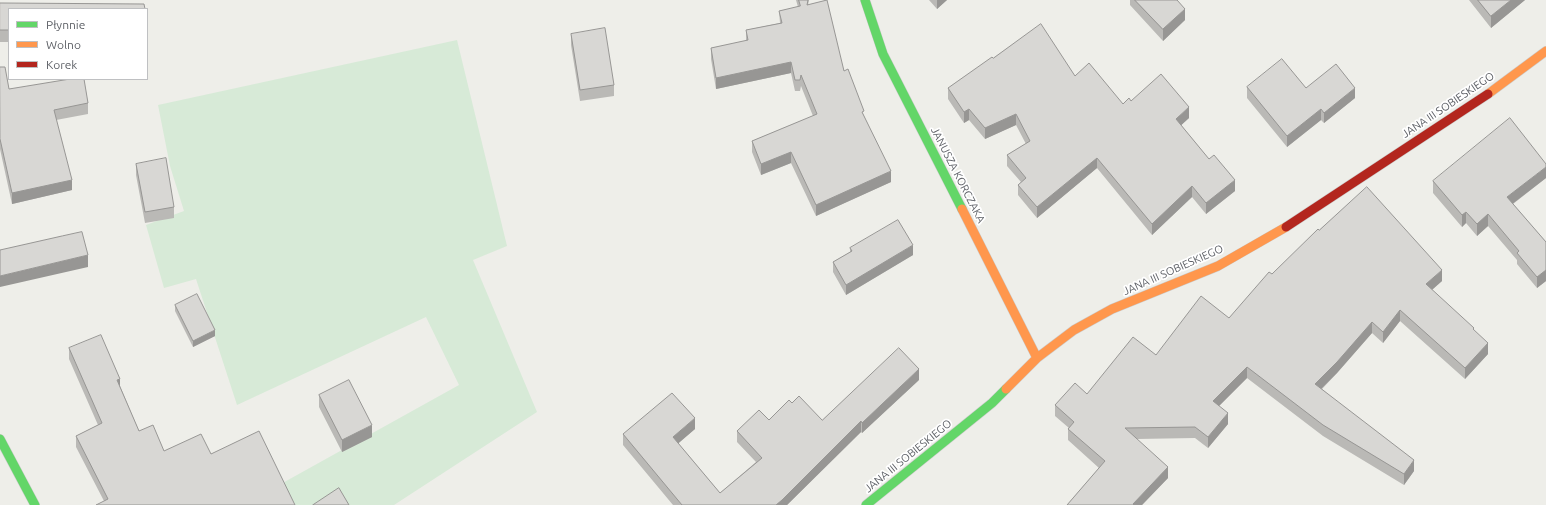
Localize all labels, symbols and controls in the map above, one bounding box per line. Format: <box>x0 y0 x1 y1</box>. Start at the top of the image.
legend <box>8 8 148 80</box>
text: Płynnie <box>46 18 85 31</box>
text: Wolno <box>46 38 81 51</box>
text: Korek <box>46 58 77 71</box>
street label: JANA III SOBIESKIEGO <box>1399 69 1497 141</box>
street label: JANUSZA KORCZAKA <box>928 125 988 225</box>
street label: JANA III SOBIESKIEGO <box>1121 242 1225 298</box>
street label: JANA III SOBIESKIEGO <box>862 417 954 495</box>

